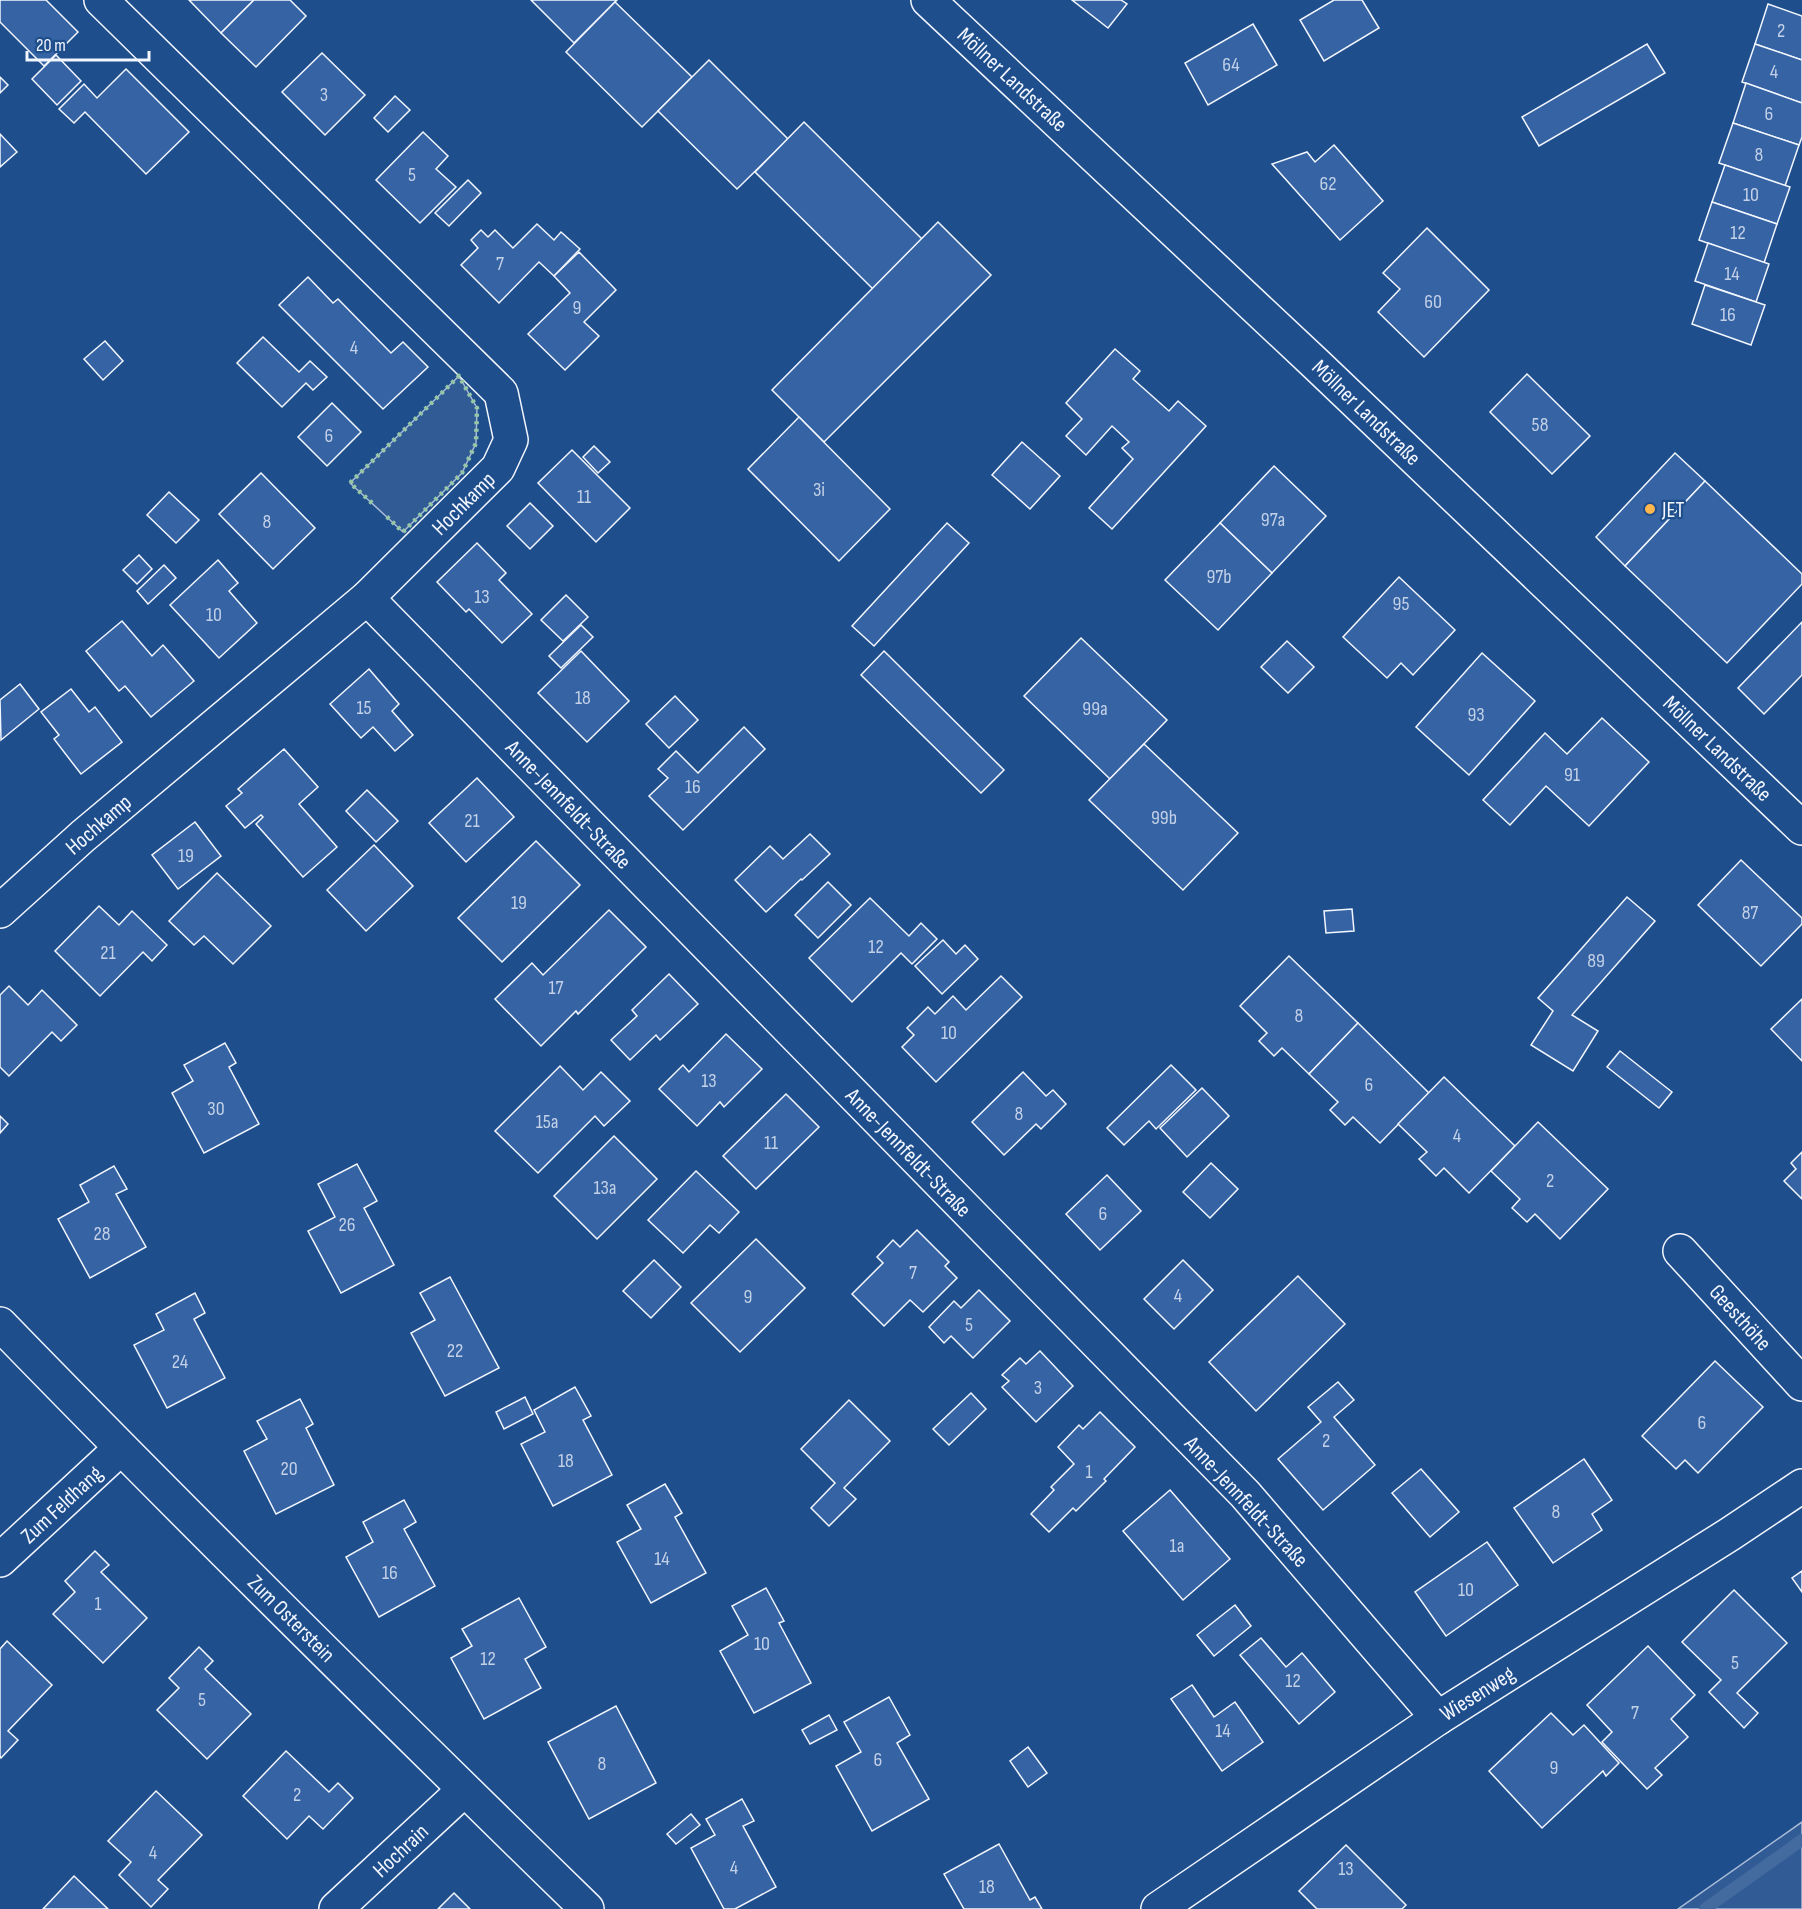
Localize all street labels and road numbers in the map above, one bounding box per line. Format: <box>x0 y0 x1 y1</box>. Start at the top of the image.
street label: Möllner Landstraße <box>951 22 1073 138</box>
street label: Möllner Landstraße <box>1306 354 1426 472</box>
street label: Hochkamp <box>427 467 501 541</box>
street label: Möllner Landstraße <box>1657 690 1777 808</box>
street label: Anne-Jennfeldt-Straße <box>499 734 636 875</box>
street label: Hochkamp <box>60 789 138 861</box>
street label: Anne-Jennfeldt-Straße <box>839 1082 976 1223</box>
street label: Geesthöhe <box>1703 1279 1777 1357</box>
street label: Anne-Jennfeldt-Straße <box>1178 1430 1314 1573</box>
street label: Zum Feldhang <box>16 1460 109 1550</box>
street label: Zum Osterstein <box>242 1570 340 1668</box>
street label: Wiesenweg <box>1435 1661 1520 1728</box>
street label: Hochrain <box>368 1819 435 1884</box>

